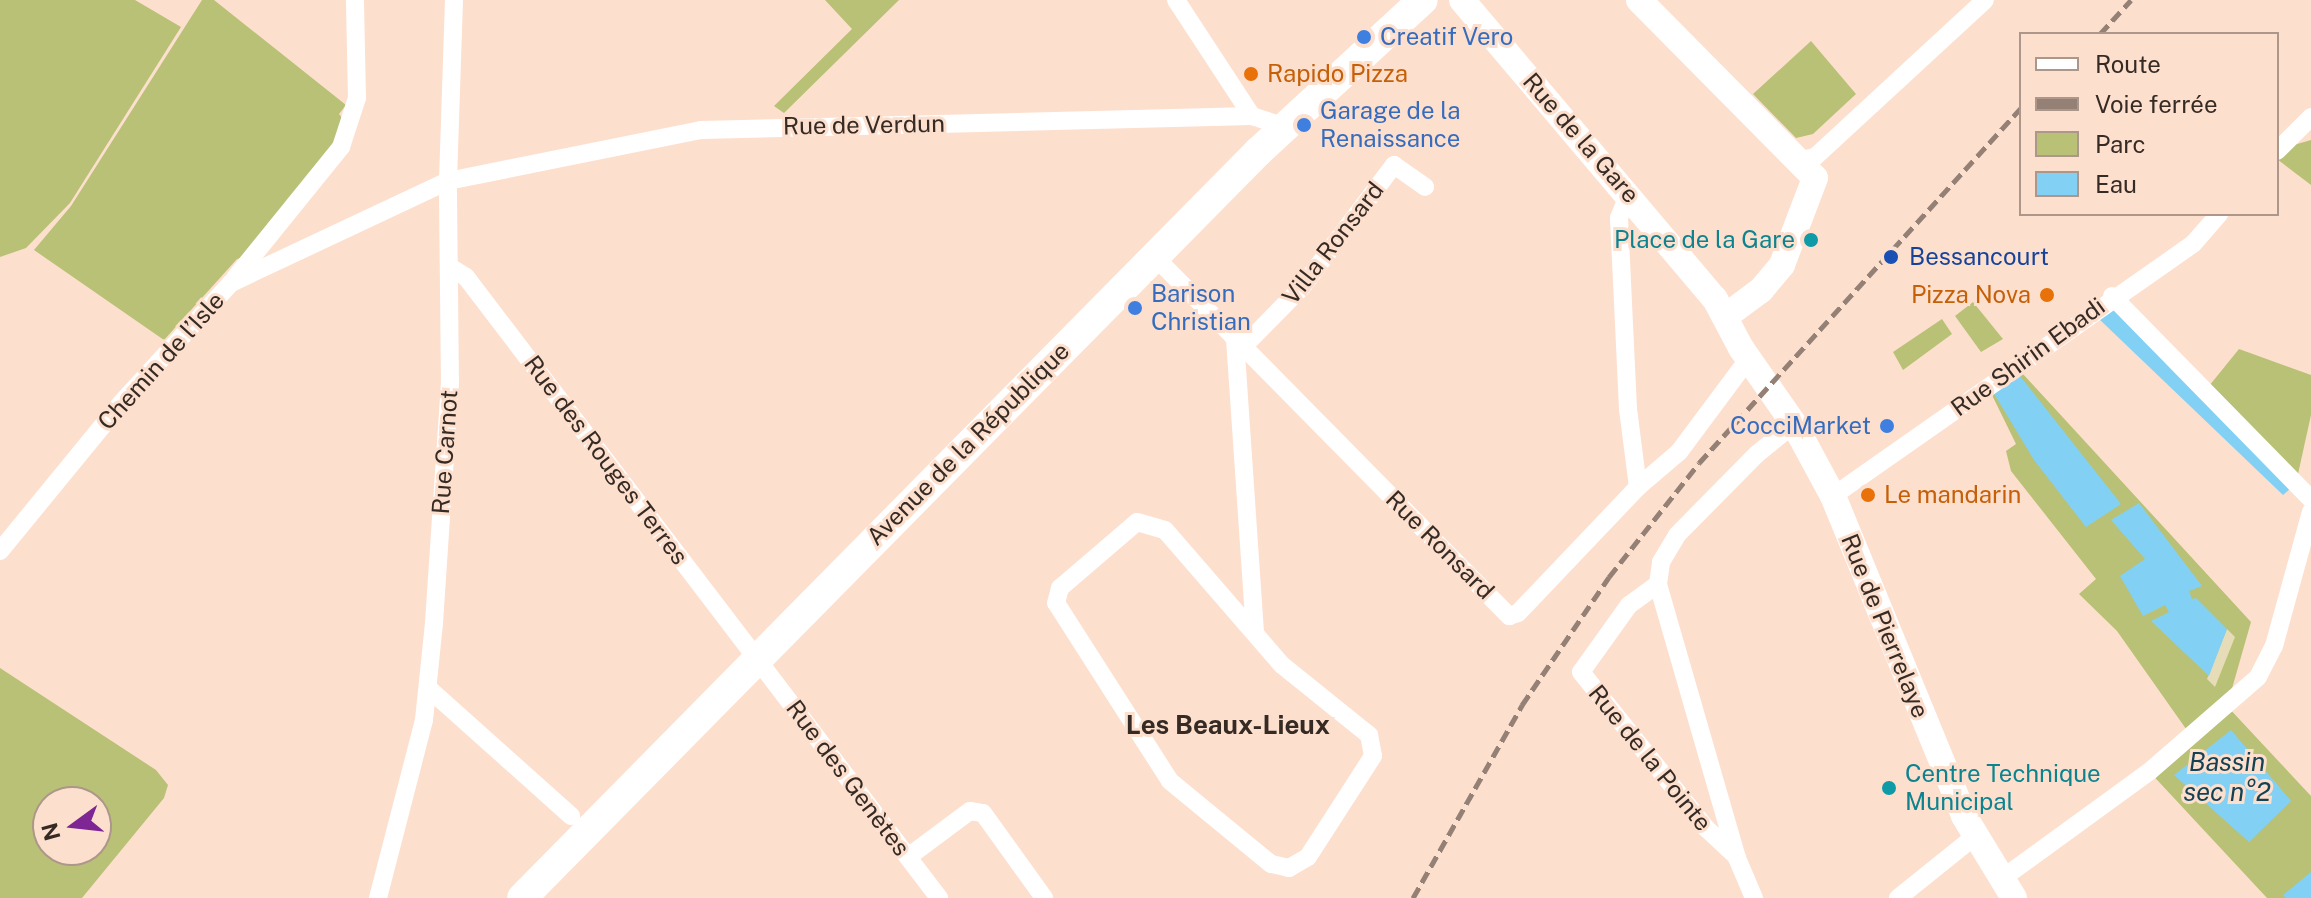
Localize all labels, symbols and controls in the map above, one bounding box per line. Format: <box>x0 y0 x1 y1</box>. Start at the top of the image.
place label: Creatif Vero <box>1380 23 1514 51</box>
marker: Creatif Vero <box>1355 28 1373 46</box>
legend <box>2019 32 2279 216</box>
text: Route <box>2095 50 2161 78</box>
place label: Rapido Pizza <box>1267 60 1408 88</box>
marker: Rapido Pizza <box>1242 65 1260 83</box>
street label: Rue de la Gare <box>1517 67 1645 209</box>
text: Voie ferrée <box>2095 90 2218 118</box>
place label: Garage de la Renaissance <box>1320 97 1461 153</box>
street label: Rue de Verdun <box>782 109 946 141</box>
marker: Garage de la Renaissance <box>1295 116 1313 134</box>
text: Parc <box>2095 130 2146 158</box>
text: Eau <box>2095 170 2137 198</box>
street label: Villa Ronsard <box>1276 176 1390 310</box>
place label: Place de la Gare <box>1613 226 1795 254</box>
marker: Place de la Gare <box>1802 231 1820 249</box>
place label: Bessancourt <box>1909 243 2049 271</box>
marker: Bessancourt <box>1880 246 1902 268</box>
place label: Barison Christian <box>1151 280 1251 336</box>
place label: Pizza Nova <box>1911 281 2031 309</box>
street label: Chemin de l’Isle <box>92 286 230 436</box>
marker: Pizza Nova <box>2038 286 2056 304</box>
street label: Rue Shirin Ebadi <box>1946 292 2110 422</box>
marker: Barison Christian <box>1126 299 1144 317</box>
street label: Avenue de la République <box>860 336 1076 552</box>
street label: Rue des Rouges Terres <box>518 350 694 570</box>
street label: Rue Carnot <box>426 389 464 515</box>
place label: CocciMarket <box>1730 412 1871 440</box>
marker: CocciMarket <box>1878 417 1896 435</box>
place label: Le mandarin <box>1884 481 2022 509</box>
street label: Rue Ronsard <box>1380 485 1500 605</box>
marker: Le mandarin <box>1859 486 1877 504</box>
street label: Rue de Pierrelaye <box>1835 530 1935 722</box>
street label: Rue de la Pointe <box>1582 679 1718 837</box>
street label: Rue des Genètes <box>780 694 916 862</box>
district label: Les Beaux-Lieux <box>1126 709 1330 741</box>
water label: Bassin sec n°2 <box>2183 746 2271 808</box>
place label: Centre Technique Municipal <box>1905 760 2101 816</box>
marker: Centre Technique Municipal <box>1880 779 1898 797</box>
north arrow <box>32 786 112 866</box>
text: N <box>36 820 66 843</box>

